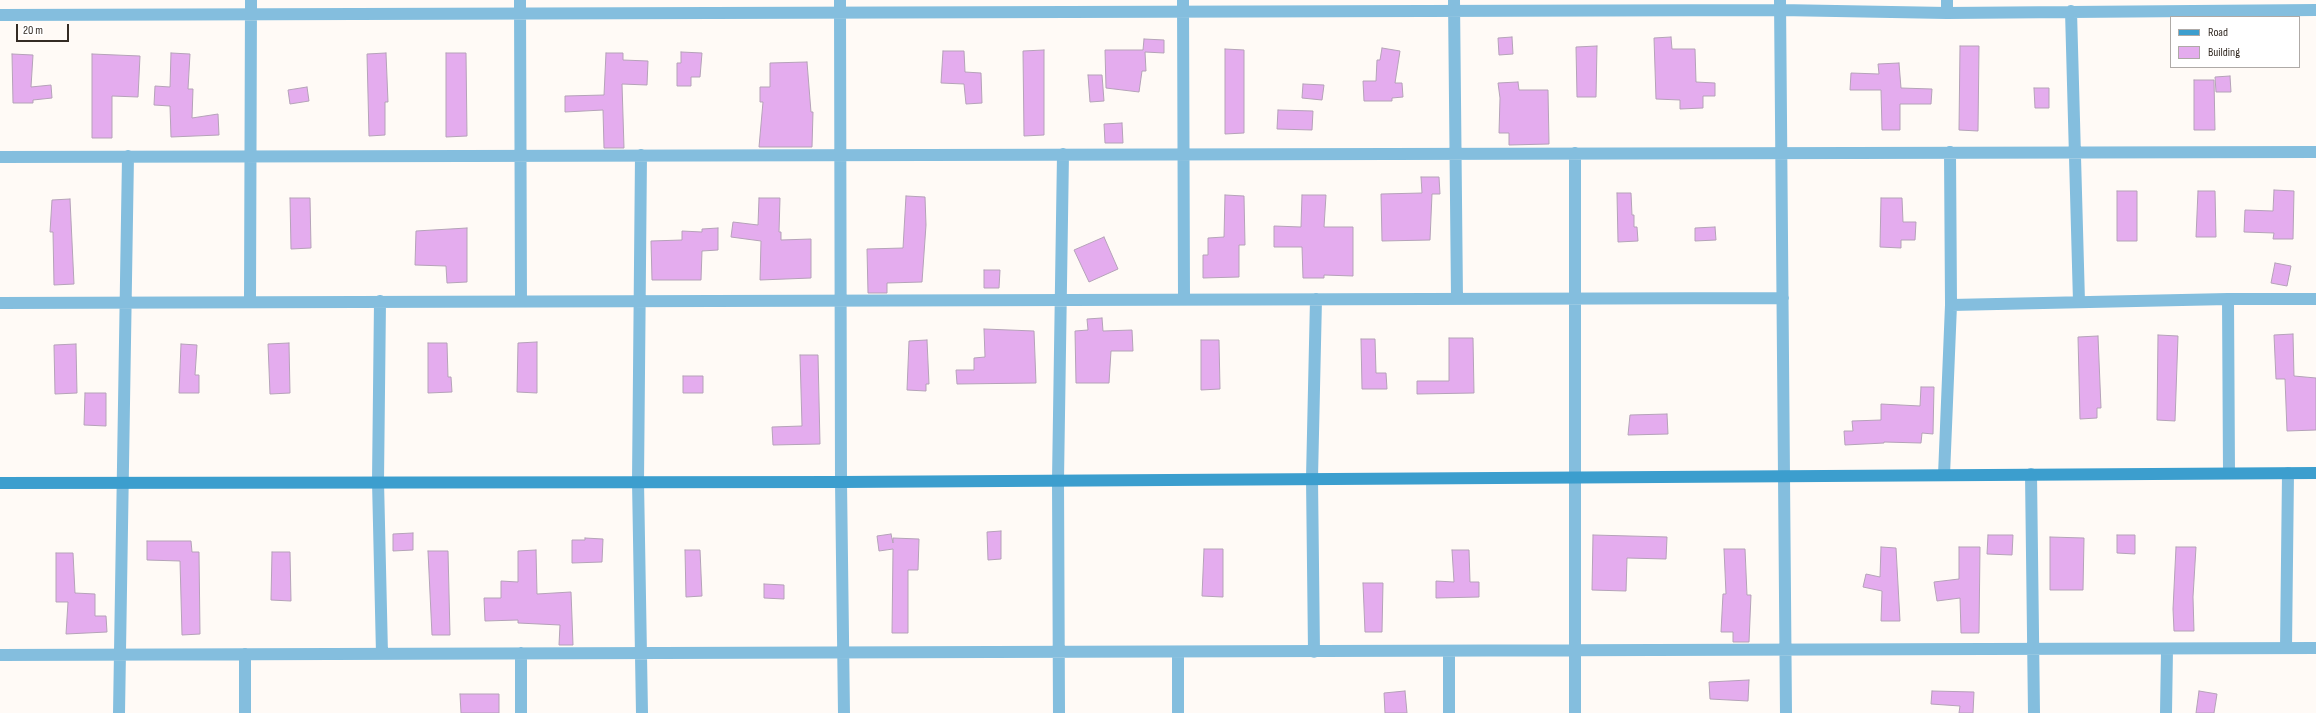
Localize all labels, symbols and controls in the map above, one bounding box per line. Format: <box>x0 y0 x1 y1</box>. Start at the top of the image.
scale bar <box>18 16 71 42</box>
legend <box>2170 16 2300 68</box>
text: 20 m <box>23 23 43 38</box>
text: Road <box>2208 25 2228 40</box>
text: Building <box>2208 45 2240 60</box>

